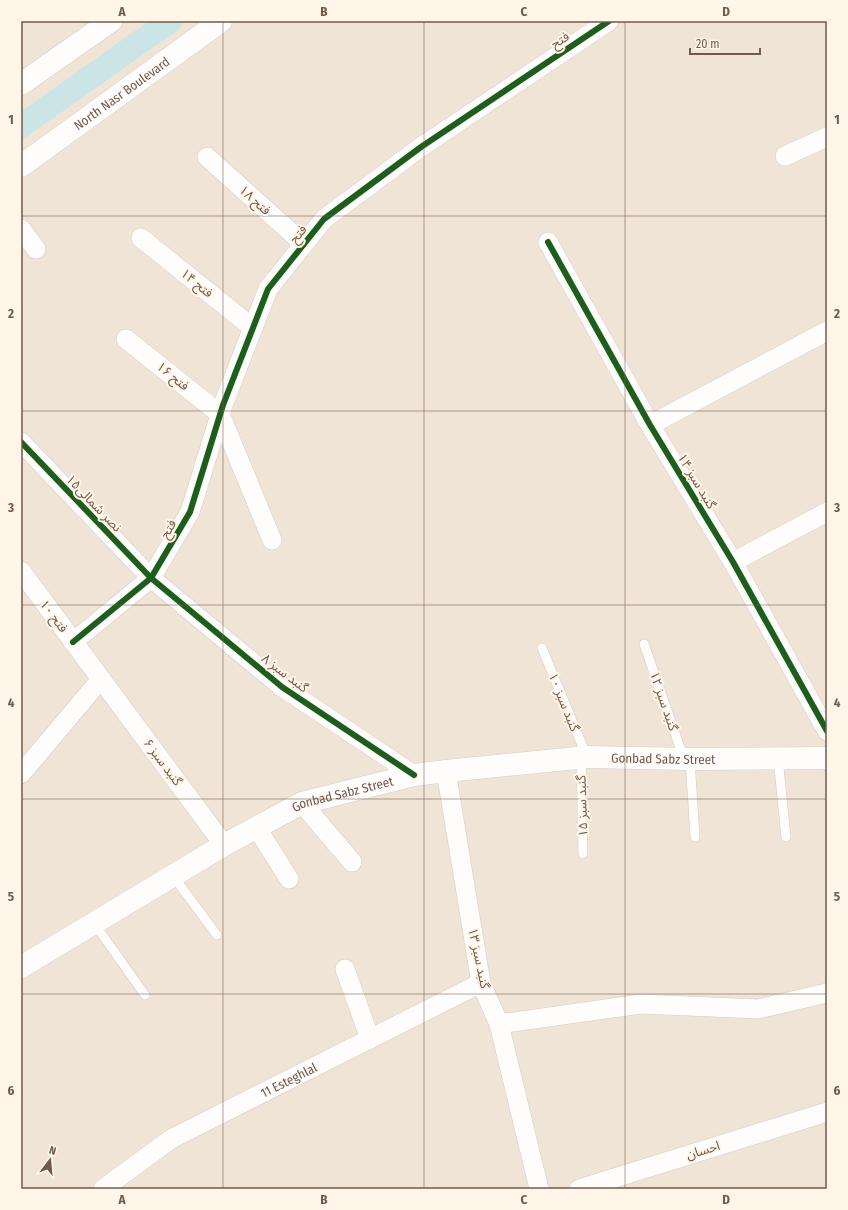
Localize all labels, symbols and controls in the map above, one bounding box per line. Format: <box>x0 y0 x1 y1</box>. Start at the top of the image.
text: A <box>117 4 126 19</box>
text: B <box>320 4 328 19</box>
text: C <box>521 4 528 19</box>
text: D <box>722 4 730 19</box>
street label: فتح <box>548 28 574 54</box>
scale bar <box>690 30 760 56</box>
text: 20 m <box>696 37 720 51</box>
street label: North Nasr Boulevard <box>71 54 172 133</box>
text: 1 <box>8 112 14 127</box>
text: 1 <box>834 112 840 127</box>
street label: فتح ۱۸ <box>234 182 274 220</box>
street label: فتح <box>286 222 312 248</box>
street label: فتح ۱۴ <box>176 266 216 303</box>
text: 2 <box>7 306 14 321</box>
text: 2 <box>833 306 840 321</box>
street label: فتح ۱۶ <box>152 359 192 396</box>
street label: گنبد سبز ۱۴ <box>675 451 720 512</box>
street label: نصر شمالی۱۵ <box>62 471 125 535</box>
text: 3 <box>7 500 14 515</box>
text: 3 <box>833 500 840 515</box>
street label: فتح <box>157 517 182 543</box>
street label: فتح ۱۰ <box>34 597 71 637</box>
street label: گنبد سبز ۸ <box>259 651 312 696</box>
street label: گنبد سبز ۱۲ <box>647 669 681 733</box>
street label: گنبد سبز ۱۰ <box>545 670 583 734</box>
text: 4 <box>8 695 15 710</box>
text: 4 <box>834 695 841 710</box>
street label: گنبد سبز ۶ <box>141 736 186 789</box>
street label: Gonbad Sabz Street <box>611 750 716 767</box>
street label: Gonbad Sabz Street <box>289 773 395 815</box>
street label: گنبد سبز ۱۵ <box>573 774 591 837</box>
text: 5 <box>8 889 14 904</box>
text: 5 <box>834 889 840 904</box>
street label: گنبد سبز ۱۳ <box>465 926 493 991</box>
street label: 11 Esteghlal <box>258 1059 320 1100</box>
text: 6 <box>8 1083 15 1098</box>
text: 6 <box>834 1083 841 1098</box>
street label: احسان <box>684 1138 722 1163</box>
north arrow <box>30 1140 70 1180</box>
text: N <box>48 1144 58 1158</box>
text: A <box>117 1192 126 1207</box>
text: B <box>320 1192 328 1207</box>
text: C <box>521 1192 528 1207</box>
text: D <box>722 1192 730 1207</box>

